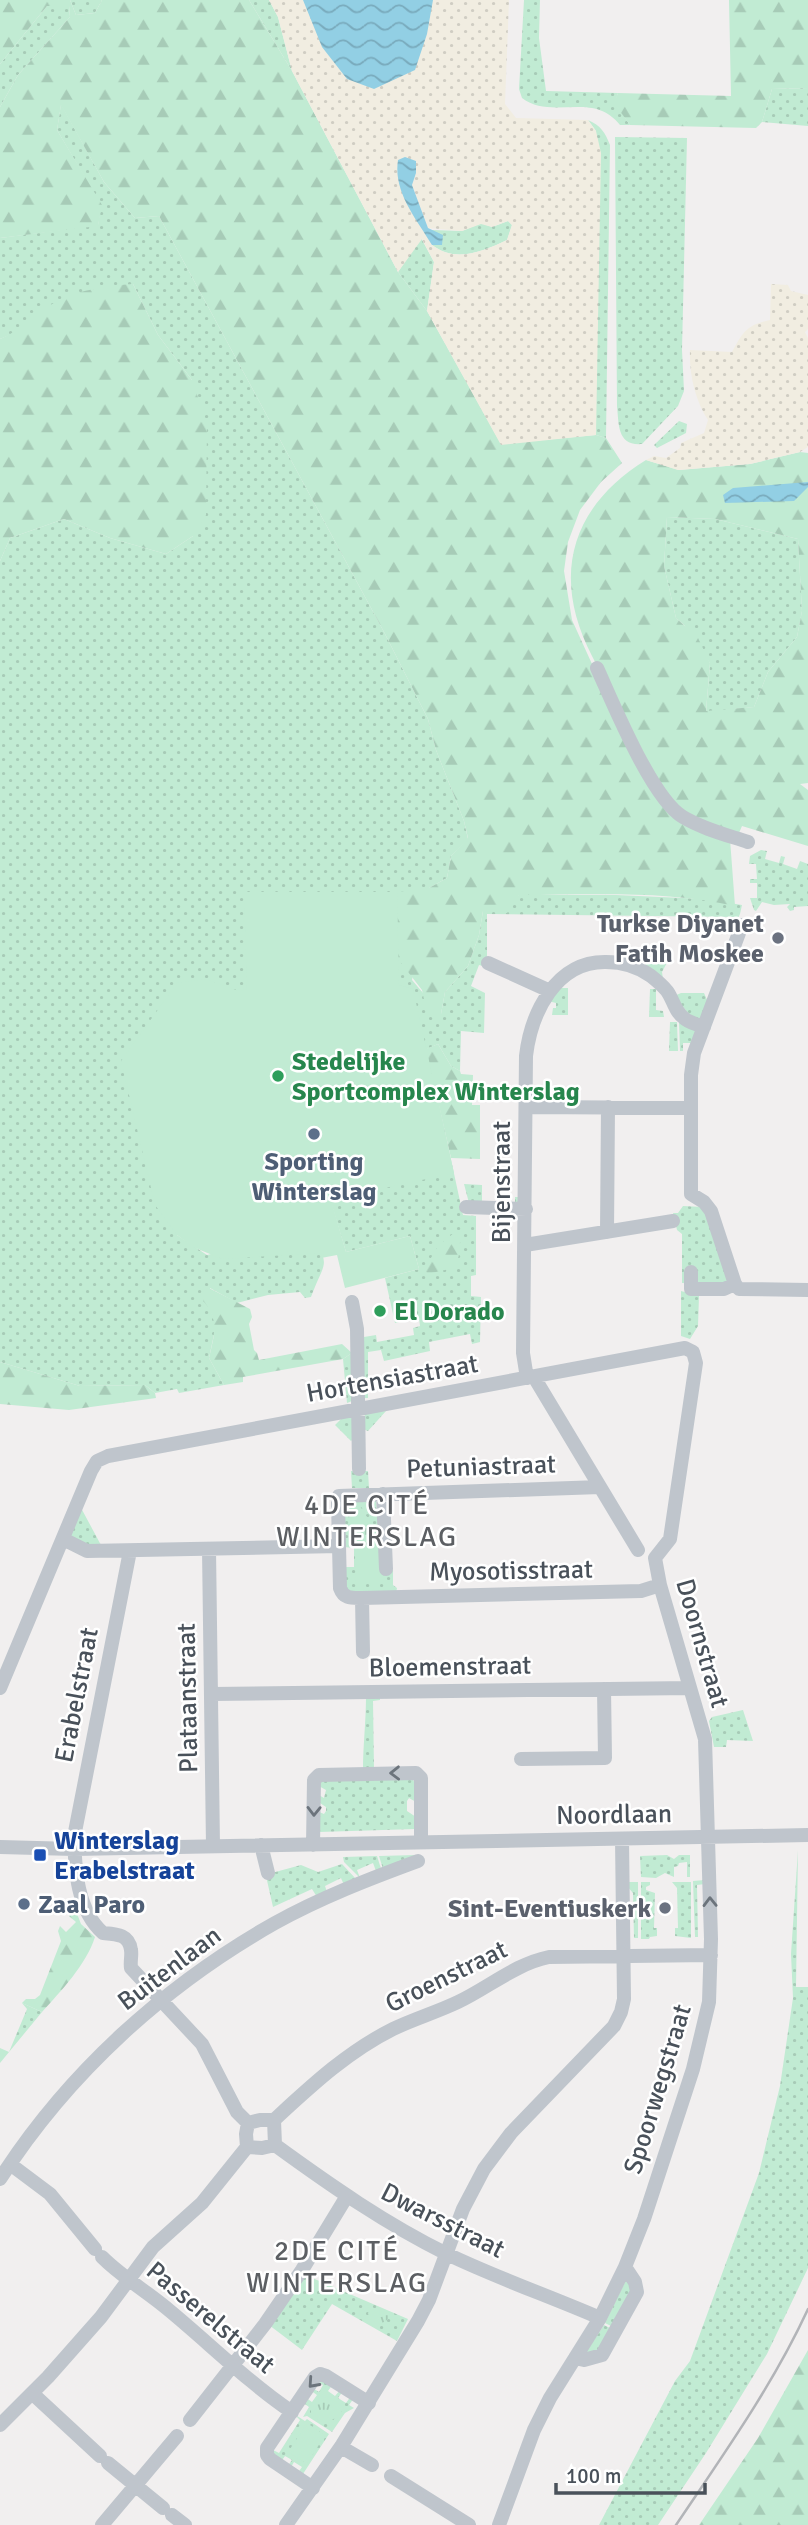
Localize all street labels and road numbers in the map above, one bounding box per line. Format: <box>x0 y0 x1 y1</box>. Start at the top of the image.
street label: Bijenstraat <box>486 1121 518 1243</box>
street label: Hortensiastraat <box>304 1348 481 1410</box>
street label: Petuniastraat <box>406 1448 556 1486</box>
street label: Myosotisstraat <box>429 1554 593 1588</box>
street label: Doornstraat <box>668 1575 736 1711</box>
street label: Plataanstraat <box>171 1623 205 1773</box>
street label: Erabelstraat <box>48 1625 106 1765</box>
street label: Bloemenstraat <box>368 1650 532 1684</box>
street label: Noordlaan <box>556 1798 672 1832</box>
street label: Buitenlaan <box>112 1920 228 2018</box>
street label: Groenstraat <box>380 1934 513 2020</box>
street label: Spoorwegstraat <box>617 2001 699 2178</box>
street label: Dwarsstraat <box>375 2176 510 2266</box>
street label: Passerelstraat <box>140 2255 281 2381</box>

